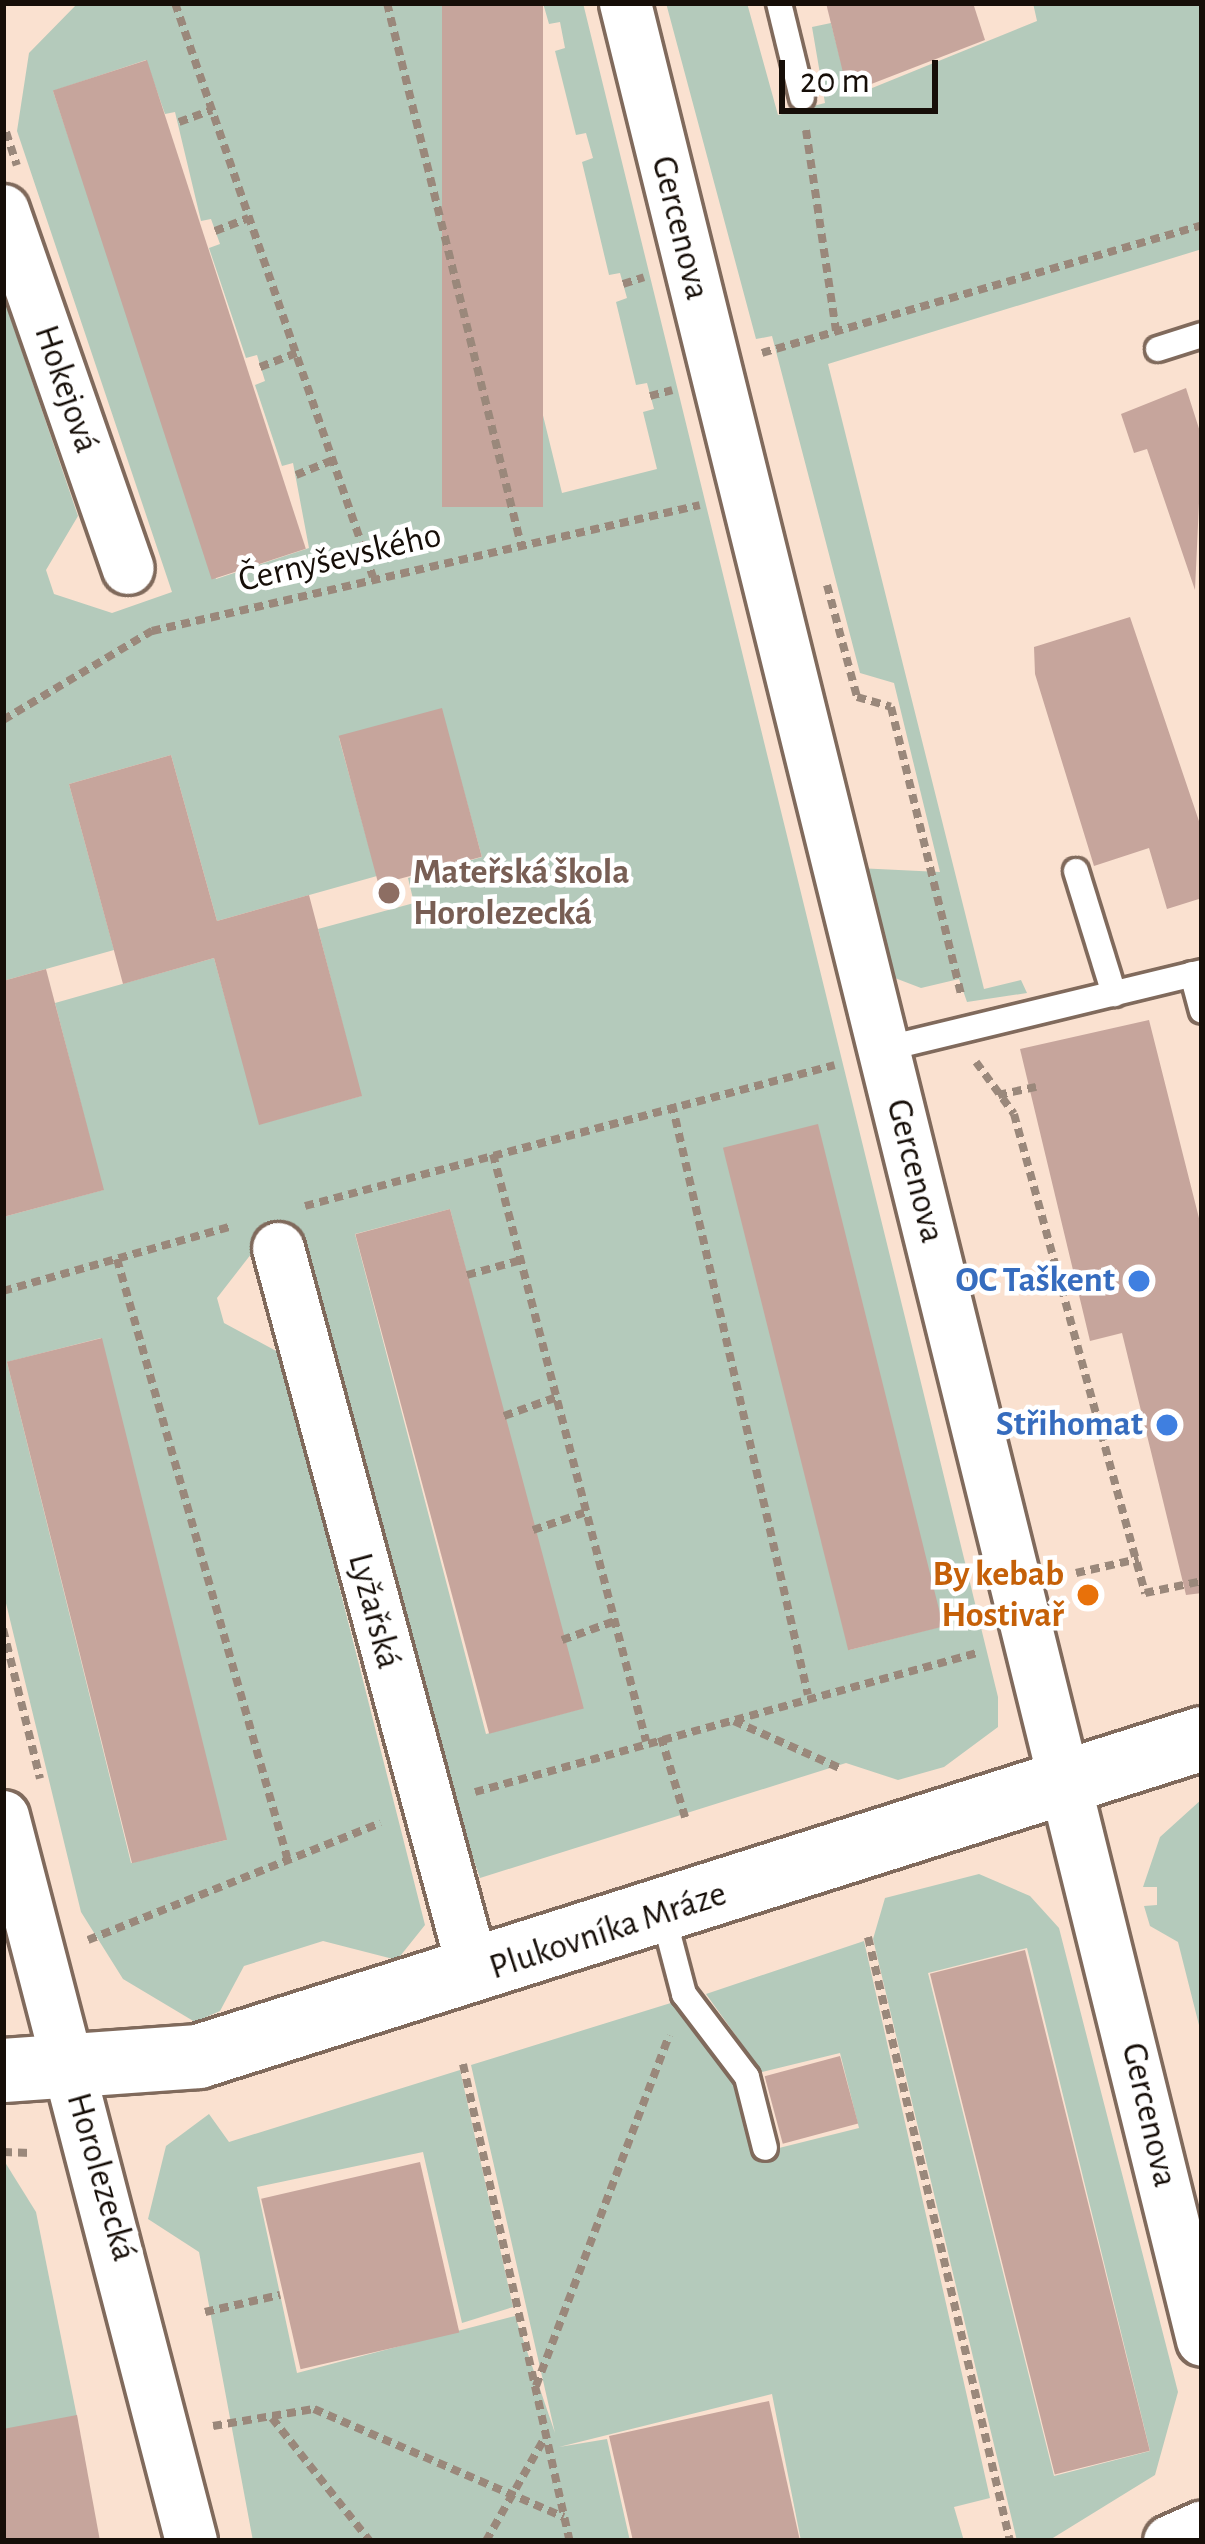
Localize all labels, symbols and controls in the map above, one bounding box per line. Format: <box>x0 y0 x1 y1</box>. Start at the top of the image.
scale bar <box>785 36 944 110</box>
text: 20 m <box>800 63 870 99</box>
street label: Gercenova <box>641 152 719 304</box>
street label: Hokejová <box>24 320 108 458</box>
street label: Černyševského <box>234 514 446 602</box>
place label: Mateřská škola Horolezecká <box>413 850 630 935</box>
marker: Mateřská škola Horolezecká <box>376 880 402 906</box>
street label: Gercenova <box>876 1095 954 1247</box>
place label: OC Taškent <box>955 1259 1115 1303</box>
marker: OC Taškent <box>1126 1268 1152 1294</box>
place label: Střihomat <box>996 1403 1143 1447</box>
marker: Střihomat <box>1154 1412 1180 1438</box>
street label: Lyžařská <box>338 1548 410 1674</box>
place label: By kebab Hostivař <box>933 1552 1064 1637</box>
marker: By kebab Hostivař <box>1075 1582 1101 1608</box>
street label: Plukovníka Mráze <box>484 1872 732 1990</box>
street label: Gercenova <box>1111 2039 1187 2191</box>
street label: Horolezecká <box>56 2088 146 2266</box>

